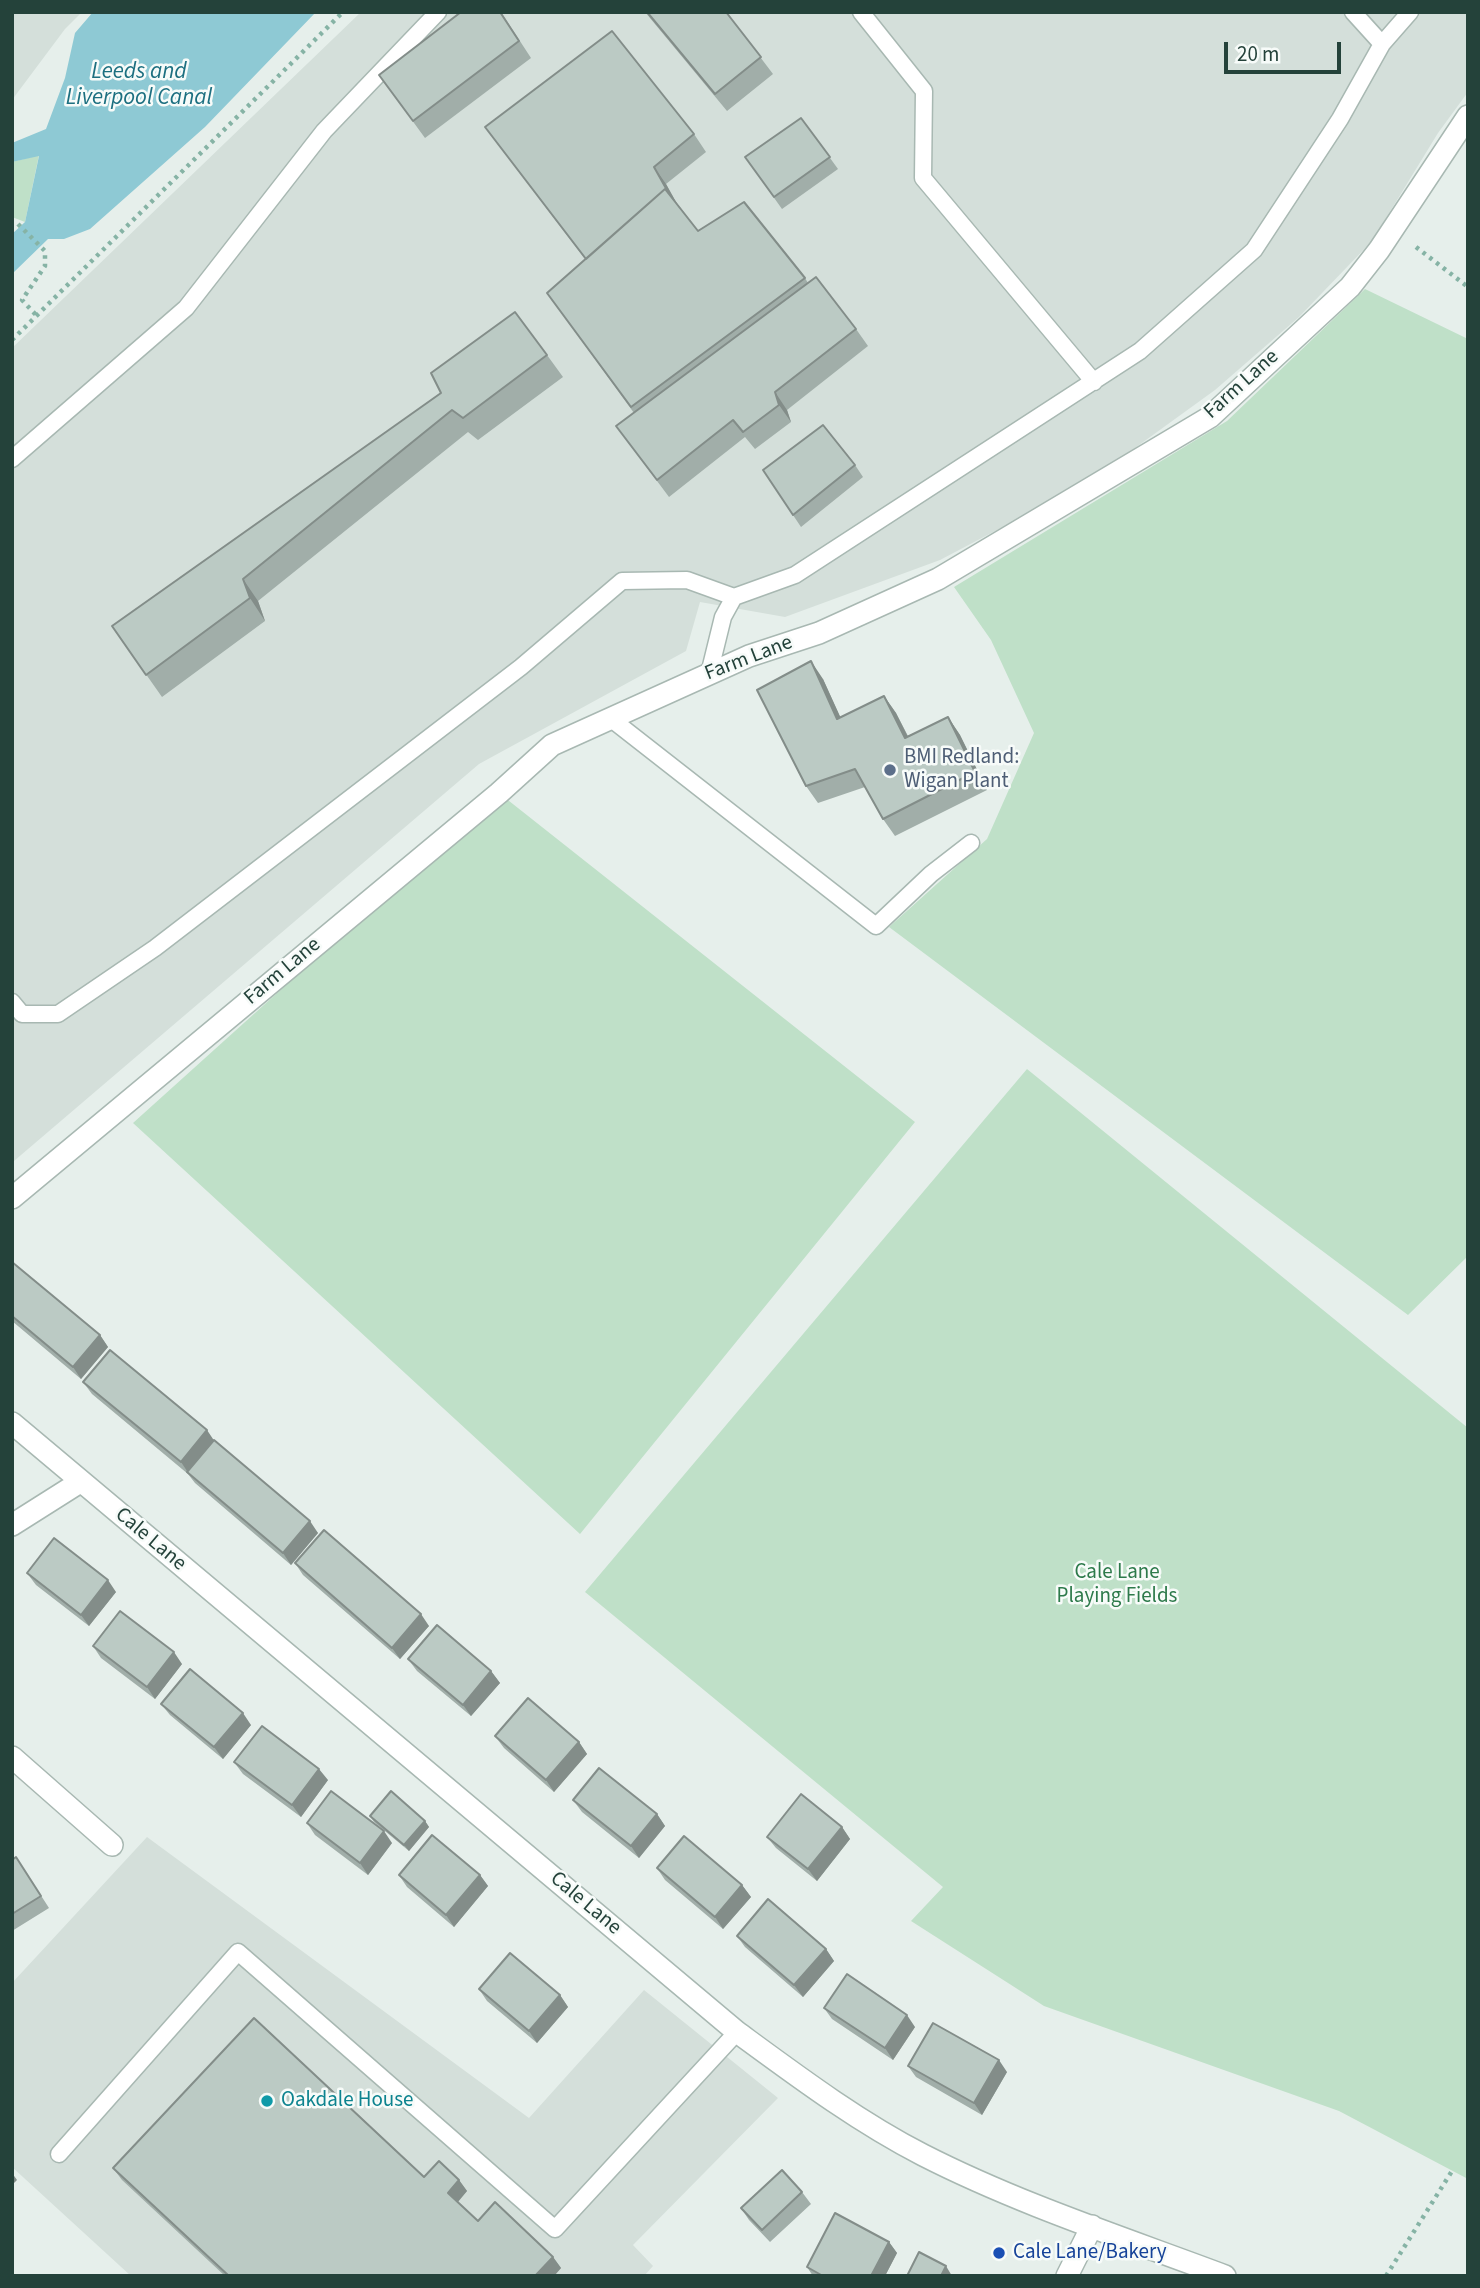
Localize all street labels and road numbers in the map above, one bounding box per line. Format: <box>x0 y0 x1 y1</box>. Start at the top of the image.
street label: Farm Lane <box>1199 345 1285 425</box>
street label: Farm Lane <box>702 631 796 687</box>
street label: Farm Lane <box>240 933 326 1011</box>
street label: Cale Lane <box>109 1503 191 1577</box>
street label: Cale Lane <box>544 1867 626 1941</box>

